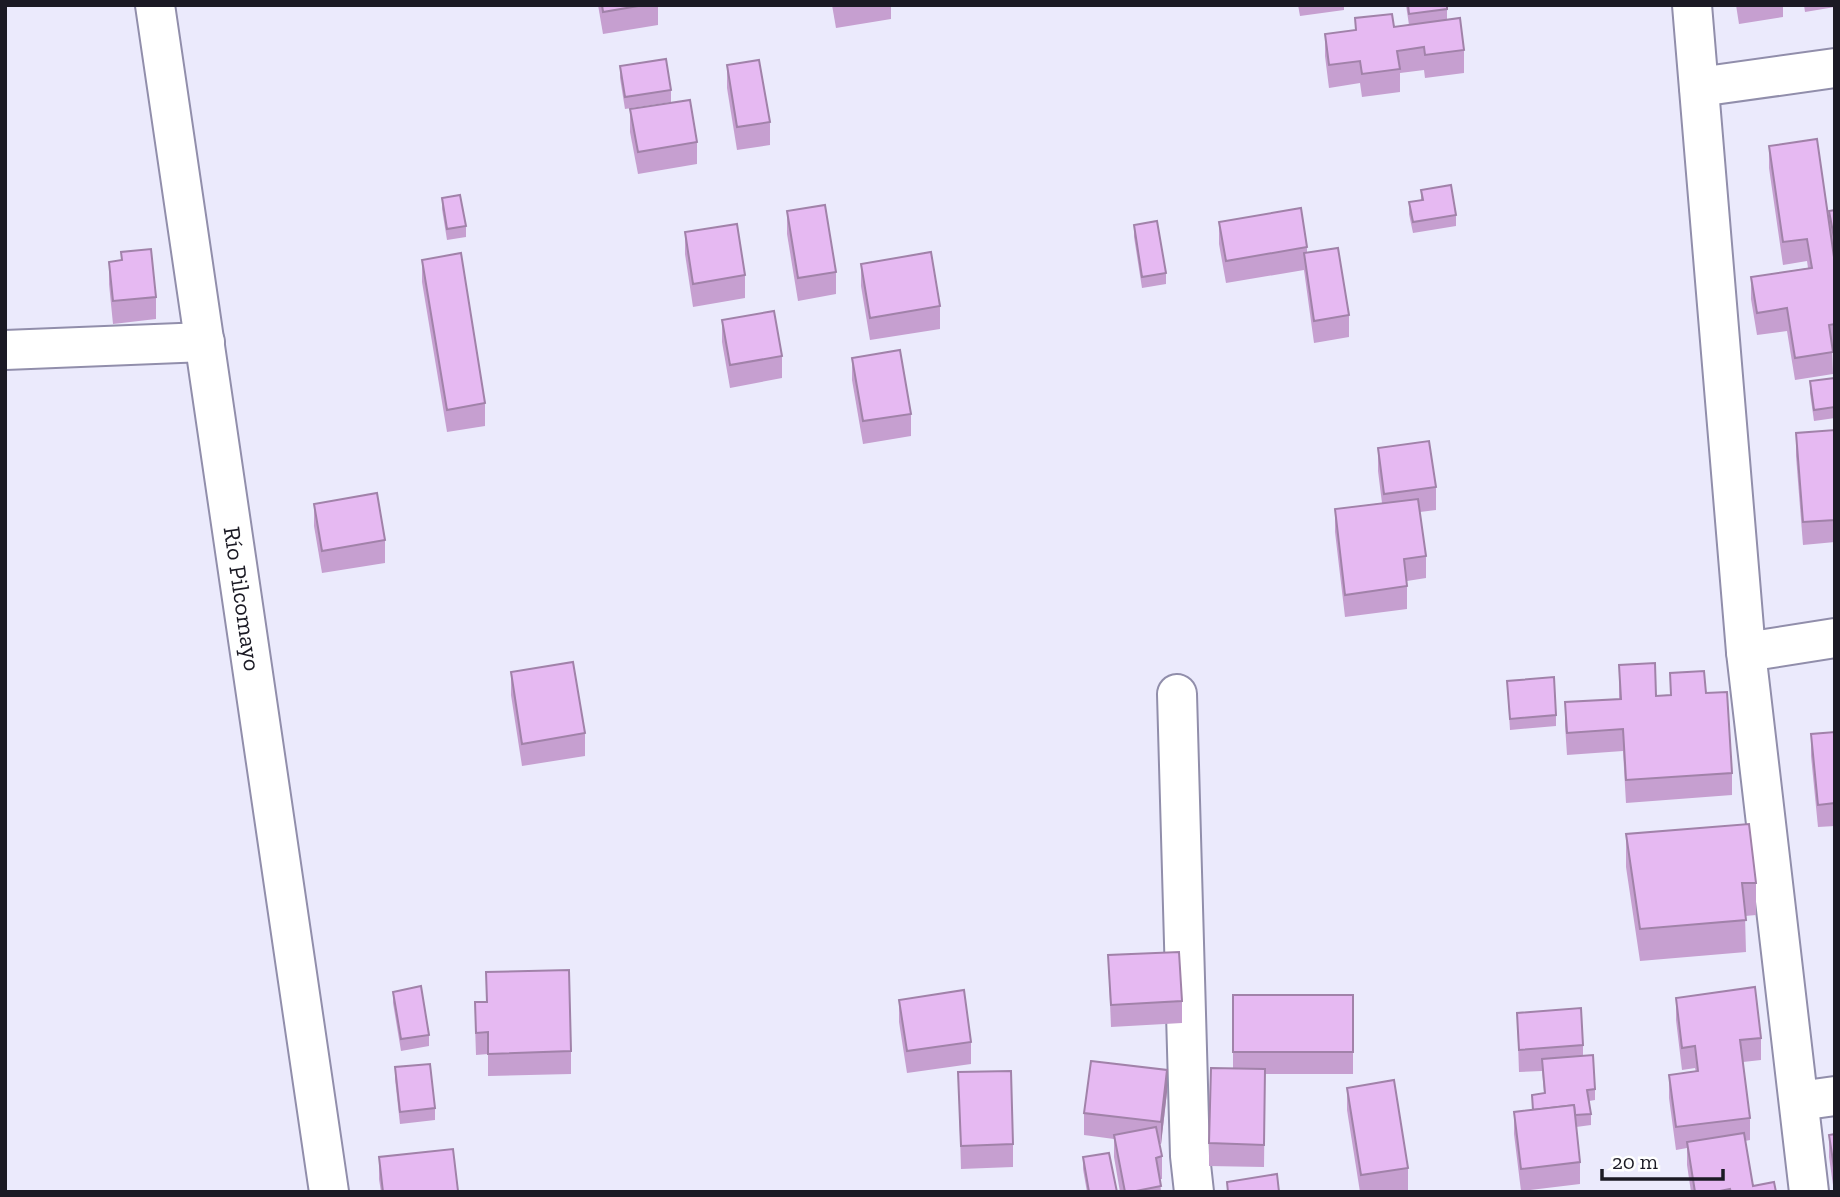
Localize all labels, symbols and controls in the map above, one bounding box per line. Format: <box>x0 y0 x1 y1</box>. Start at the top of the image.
street label: Río Pilcomayo <box>218 524 267 673</box>
scale bar <box>1602 1138 1723 1182</box>
text: 20 m <box>1612 1149 1658 1174</box>

